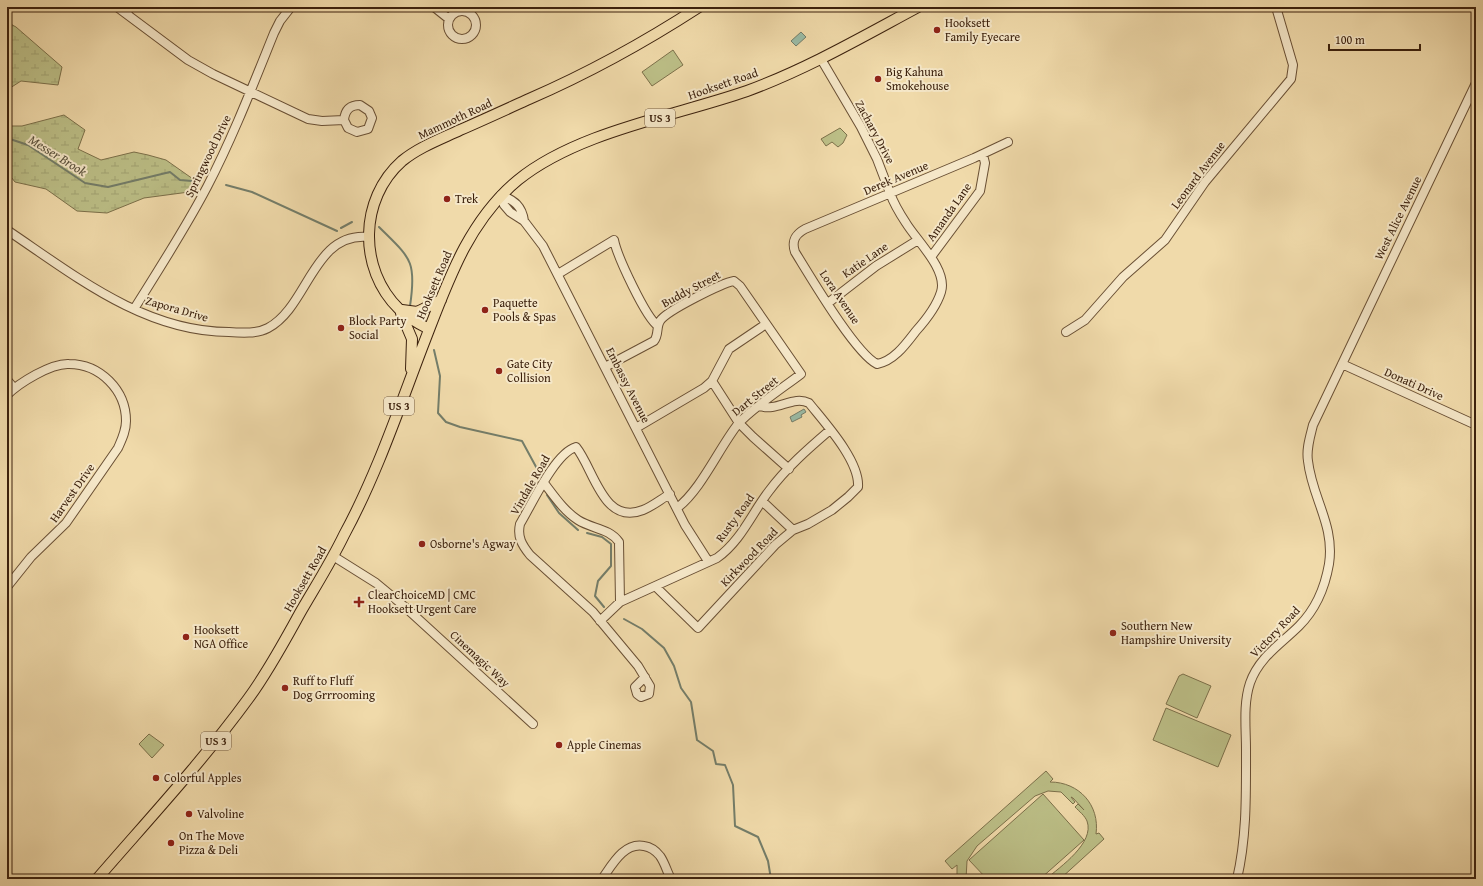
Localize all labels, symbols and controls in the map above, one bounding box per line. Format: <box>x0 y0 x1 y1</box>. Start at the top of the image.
place label: Hooksett Family Eyecare <box>945 14 1020 45</box>
marker: Hooksett Family Eyecare <box>932 25 942 35</box>
scale bar <box>1329 26 1420 52</box>
text: 100 m <box>1335 31 1365 48</box>
street label: Hooksett Road <box>686 63 761 103</box>
place label: Big Kahuna Smokehouse <box>886 63 949 94</box>
marker: Big Kahuna Smokehouse <box>873 74 883 84</box>
street label: Mammoth Road <box>415 94 495 143</box>
street label: Zachary Drive <box>851 97 900 167</box>
road number: US 3 <box>645 109 675 127</box>
street label: Springwood Drive <box>180 111 235 200</box>
water label: Messer Brook <box>25 130 91 181</box>
street label: Leonard Avenue <box>1167 137 1229 212</box>
street label: Derek Avenue <box>861 156 931 199</box>
street label: West Alice Avenue <box>1370 173 1425 263</box>
street label: Amanda Lane <box>922 179 975 244</box>
place label: Trek <box>455 190 479 207</box>
marker: Trek <box>442 194 452 204</box>
street label: Katie Lane <box>838 237 891 282</box>
street label: Hooksett Road <box>411 247 456 322</box>
street label: Buddy Street <box>658 265 724 311</box>
street label: Lora Avenue <box>816 266 865 327</box>
street label: Zapora Drive <box>144 291 211 326</box>
place label: Paquette Pools & Spas <box>493 294 556 325</box>
marker: Paquette Pools & Spas <box>480 305 490 315</box>
place label: Block Party Social <box>349 312 406 343</box>
marker: Block Party Social <box>336 323 346 333</box>
street label: Embassy Avenue <box>602 344 655 426</box>
place label: Gate City Collision <box>507 355 552 386</box>
street label: Donati Drive <box>1382 363 1447 404</box>
marker: Gate City Collision <box>494 366 504 376</box>
street label: Dart Street <box>728 371 782 420</box>
road number: US 3 <box>384 397 414 415</box>
street label: Vindale Road <box>506 451 554 518</box>
street label: Harvest Drive <box>45 459 98 526</box>
street label: Rusty Road <box>711 490 758 545</box>
street label: Kirkwood Road <box>716 523 782 590</box>
place label: Osborne's Agway <box>430 535 515 552</box>
marker: Osborne's Agway <box>417 539 427 549</box>
street label: Hooksett Road <box>279 542 330 615</box>
place label: ClearChoiceMD | CMC Hooksett Urgent Care <box>368 586 477 617</box>
marker: ClearChoiceMD | CMC Hooksett Urgent Care <box>353 596 365 608</box>
street label: Victory Road <box>1246 602 1304 661</box>
place label: Southern New Hampshire University <box>1121 617 1231 648</box>
place label: Hooksett NGA Office <box>194 621 249 652</box>
street label: Cinemagic Way <box>447 626 514 691</box>
marker: Southern New Hampshire University <box>1108 628 1118 638</box>
marker: Hooksett NGA Office <box>181 632 191 642</box>
place label: Ruff to Fluff Dog Grrrooming <box>293 672 375 703</box>
marker: Ruff to Fluff Dog Grrrooming <box>280 683 290 693</box>
road number: US 3 <box>201 732 231 750</box>
place label: Apple Cinemas <box>567 736 642 753</box>
marker: Apple Cinemas <box>554 740 564 750</box>
place label: Colorful Apples <box>164 769 242 786</box>
marker: Colorful Apples <box>151 773 161 783</box>
place label: Valvoline <box>197 805 245 822</box>
marker: Valvoline <box>184 809 194 819</box>
place label: On The Move Pizza & Deli <box>179 827 245 858</box>
marker: On The Move Pizza & Deli <box>166 838 176 848</box>

